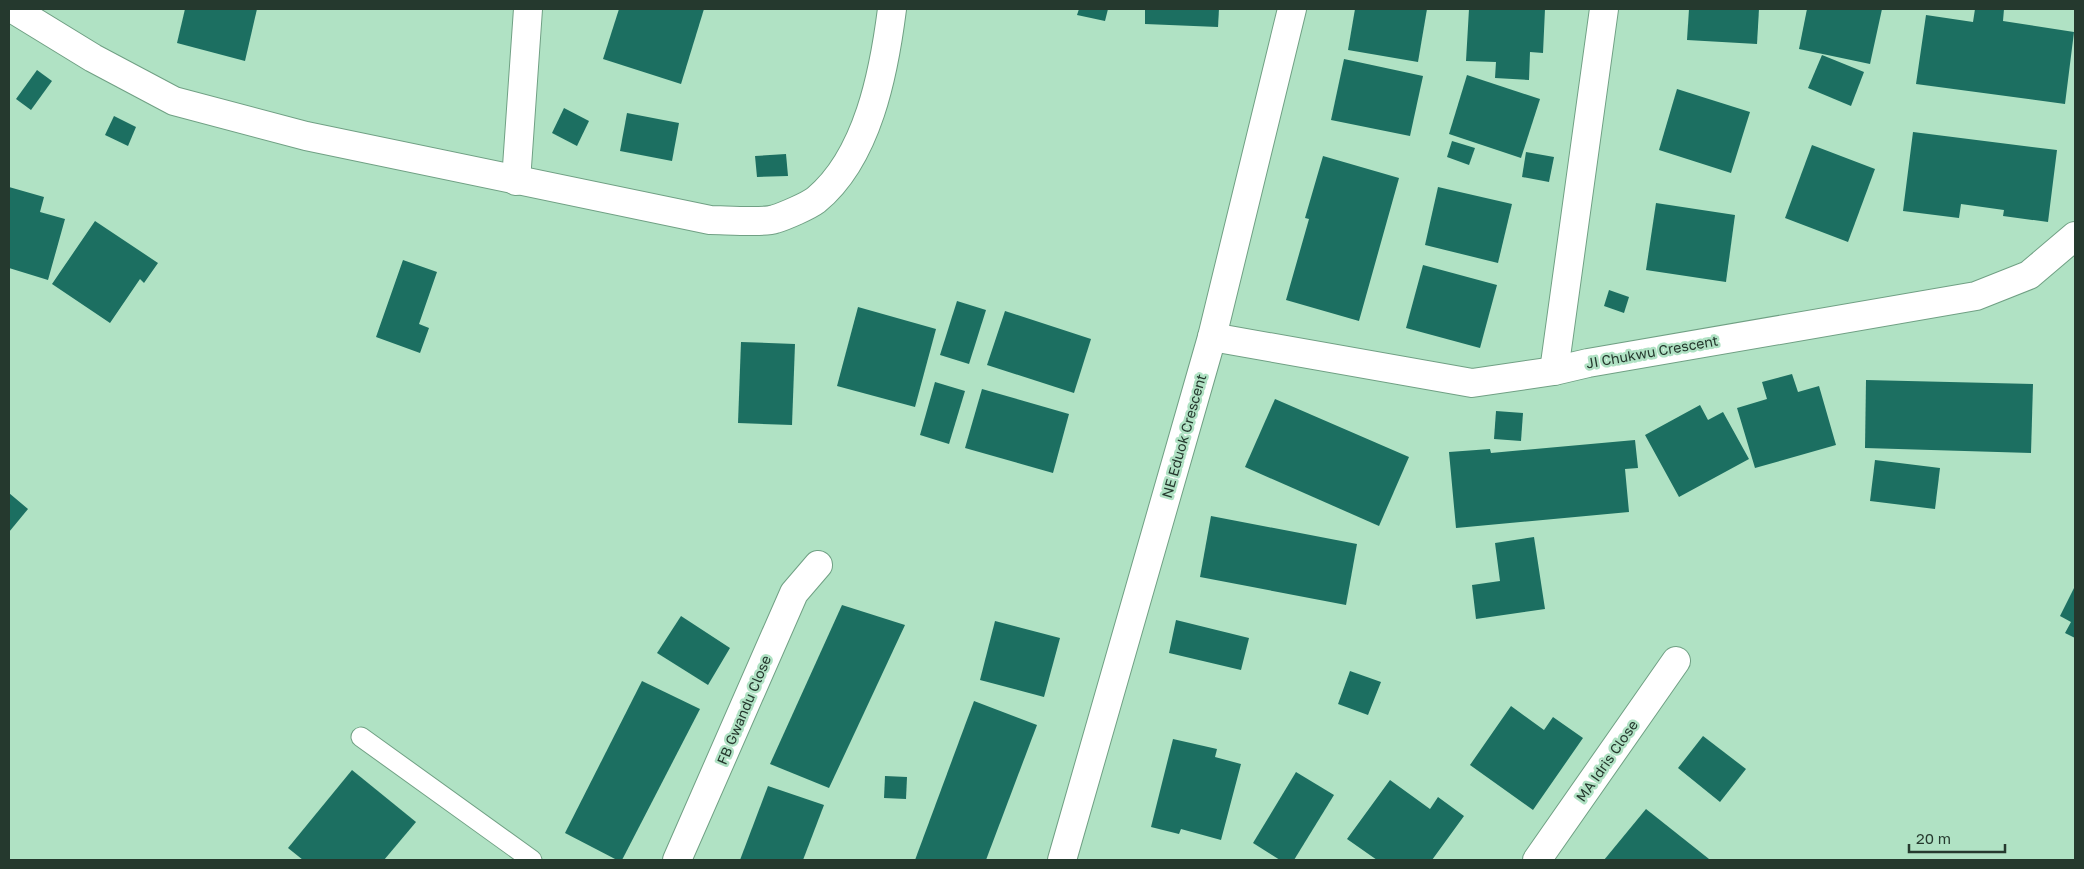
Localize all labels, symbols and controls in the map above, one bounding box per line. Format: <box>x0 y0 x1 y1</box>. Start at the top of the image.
street label: JI Chukwu Crescent <box>1585 332 1719 371</box>
street label: NE Eduok Crescent <box>1158 372 1209 500</box>
street label: FB Gwandu Close <box>713 653 774 767</box>
street label: MA Idris Close <box>1572 717 1641 805</box>
scale bar <box>1909 822 2005 854</box>
text: 20 m <box>1916 829 1951 847</box>

